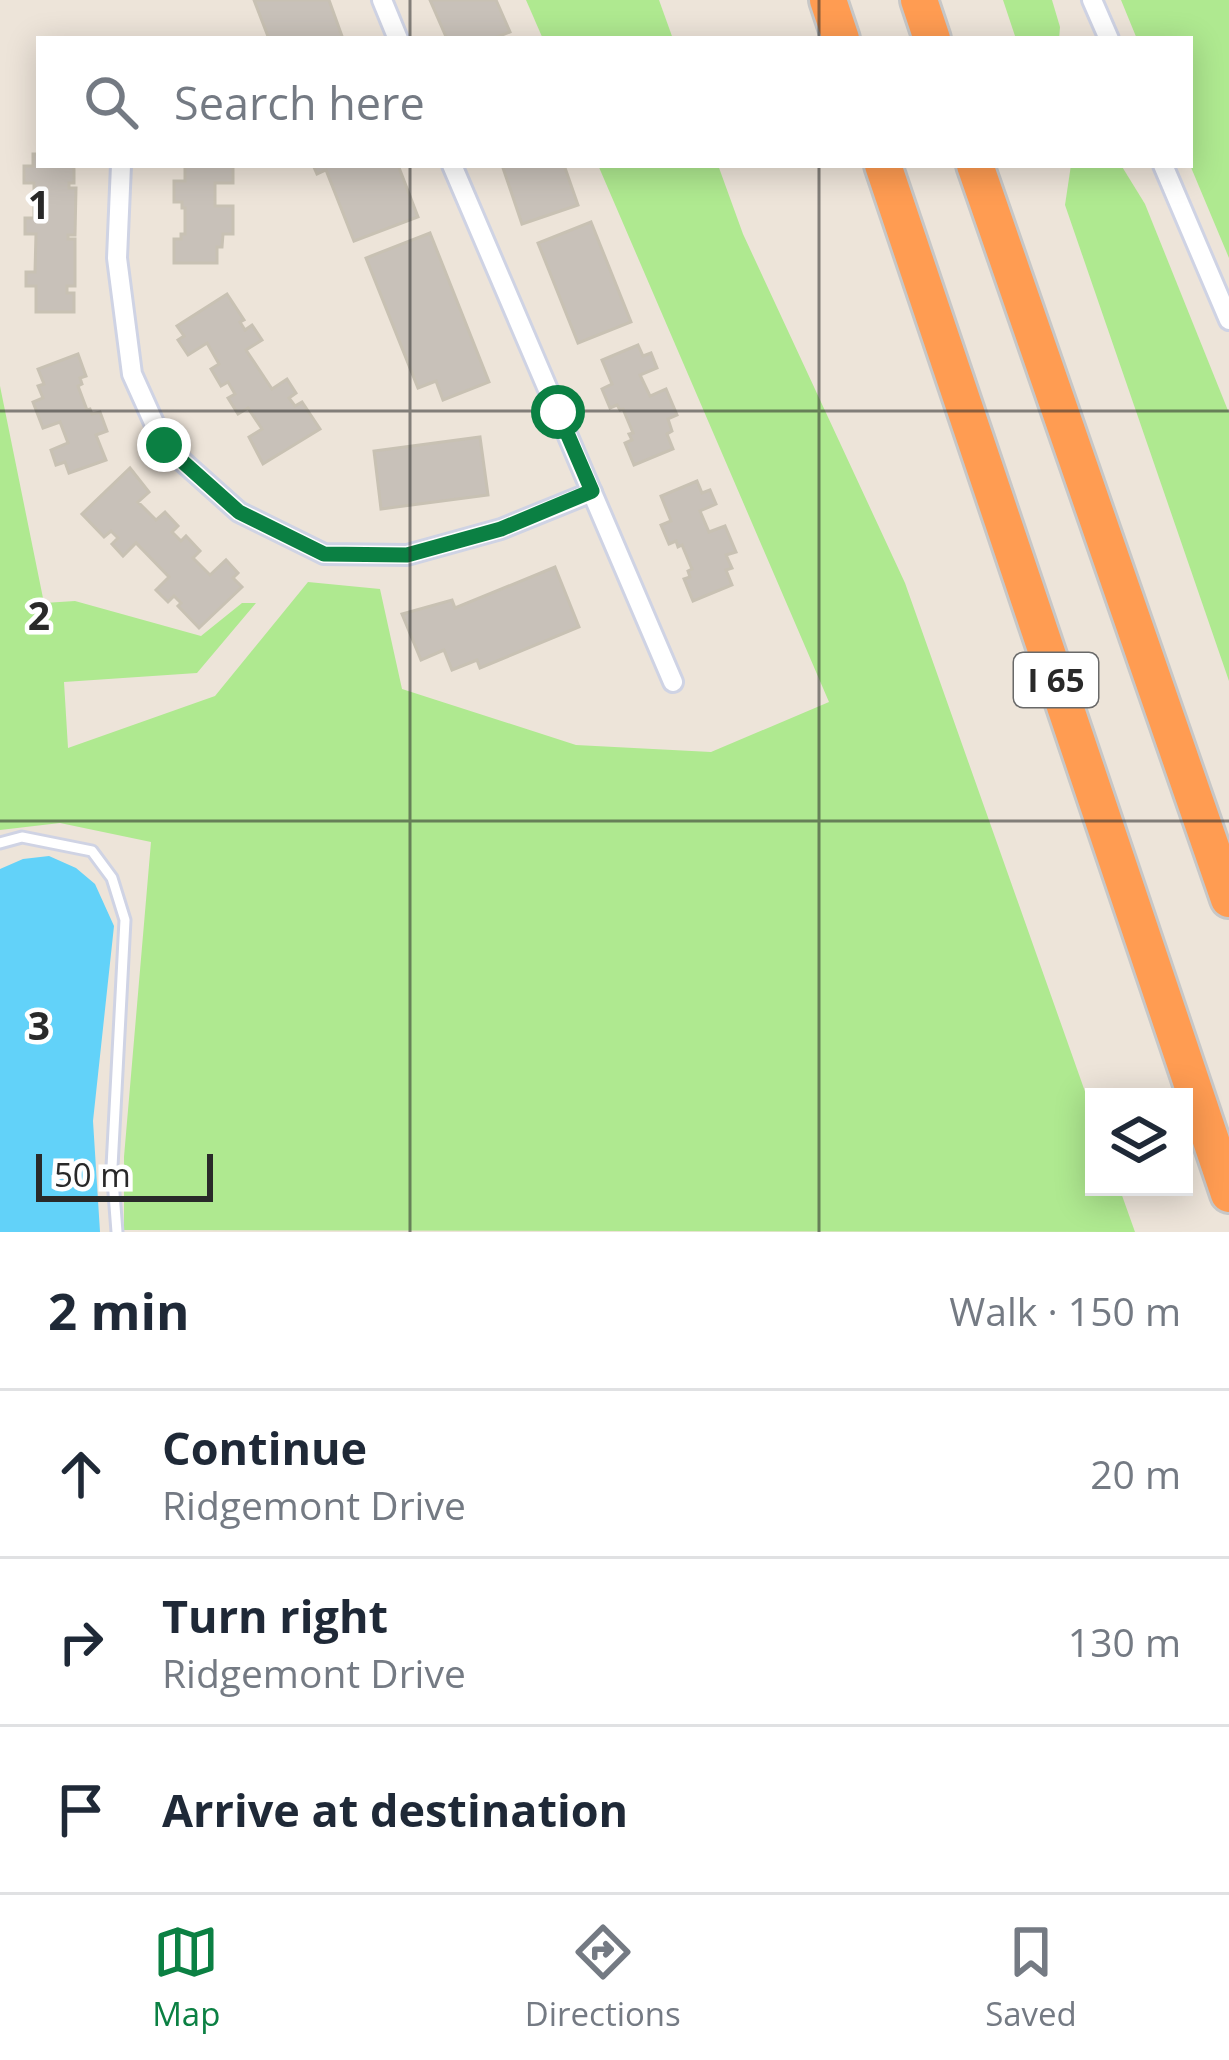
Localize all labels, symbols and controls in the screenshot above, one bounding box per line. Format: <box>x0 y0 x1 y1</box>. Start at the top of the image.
search box <box>36 36 1193 168</box>
icon: search <box>78 69 144 135</box>
text: Search here <box>174 72 425 133</box>
text: 1 <box>28 177 50 230</box>
route start <box>531 385 585 439</box>
route end <box>137 418 191 472</box>
text: 2 <box>28 588 50 641</box>
road number: I 65 <box>1014 653 1098 707</box>
text: 3 <box>28 998 50 1051</box>
map controls <box>1085 1088 1193 1196</box>
button: layers <box>1085 1088 1193 1196</box>
scale bar <box>36 1148 213 1201</box>
text: 50 m <box>54 1152 131 1197</box>
text: 2 min <box>48 1275 190 1345</box>
text: Walk · 150 m <box>949 1284 1181 1337</box>
text: Continue <box>162 1417 367 1478</box>
icon: ahead <box>48 1441 114 1507</box>
text: 20 m <box>1090 1447 1181 1500</box>
text: Ridgemont Drive <box>162 1478 466 1531</box>
text: Turn right <box>162 1585 388 1646</box>
icon: right <box>48 1609 114 1675</box>
text: 130 m <box>1068 1615 1181 1668</box>
text: Ridgemont Drive <box>162 1646 466 1699</box>
icon: arrive <box>48 1777 114 1843</box>
text: Arrive at destination <box>162 1779 628 1840</box>
tab: Map <box>152 1919 220 2036</box>
tab: Directions <box>525 1919 681 2036</box>
tab: Saved <box>985 1919 1077 2036</box>

